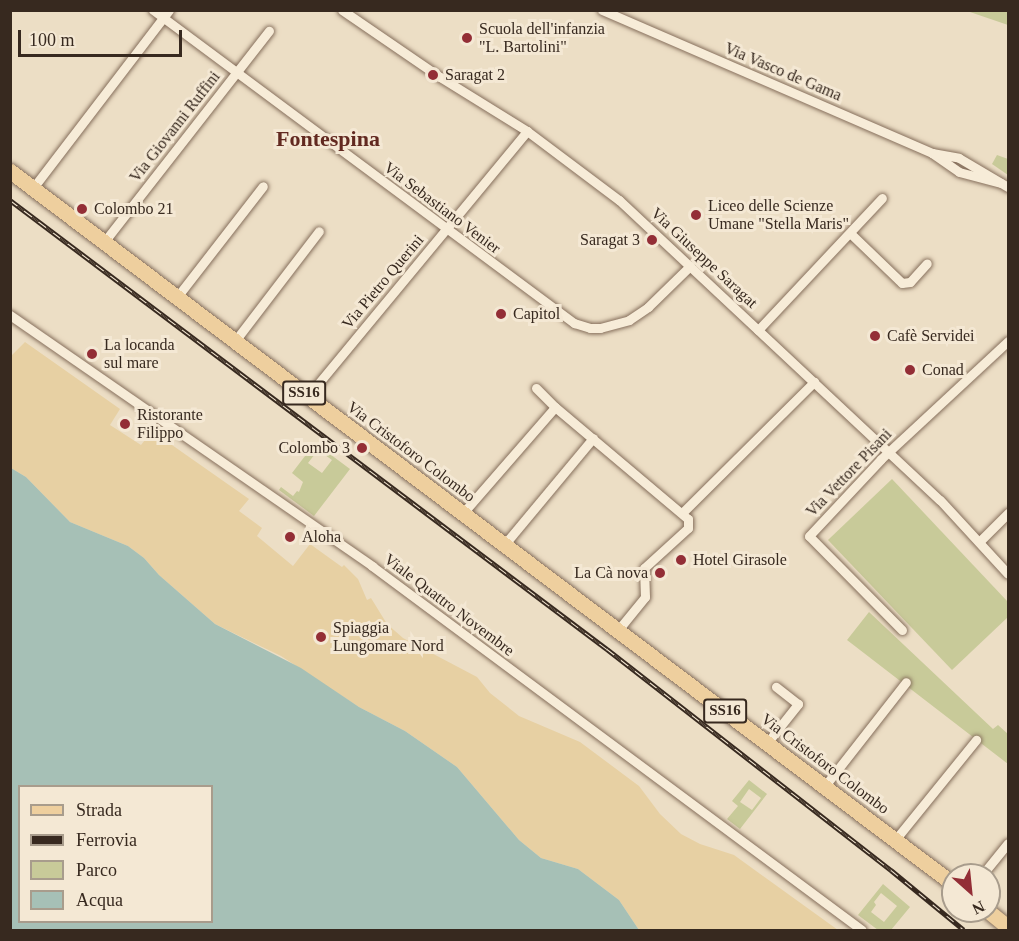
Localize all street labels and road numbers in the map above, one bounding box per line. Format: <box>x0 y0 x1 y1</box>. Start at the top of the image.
street label: Via Vasco de Gama <box>721 39 845 105</box>
street label: Via Giovanni Ruffini <box>126 68 224 186</box>
street label: Via Sebastiano Venier <box>380 158 504 258</box>
street label: Via Giuseppe Saragat <box>647 204 761 312</box>
street label: Via Pietro Querini <box>338 231 428 333</box>
road number: SS16 <box>282 381 326 405</box>
street label: Via Cristoforo Colombo <box>343 398 479 506</box>
street label: Via Vettore Pisani <box>802 425 896 521</box>
street label: Viale Quattro Novembre <box>380 550 518 660</box>
road number: SS16 <box>702 699 748 723</box>
street label: Via Cristoforo Colombo <box>757 710 893 818</box>

